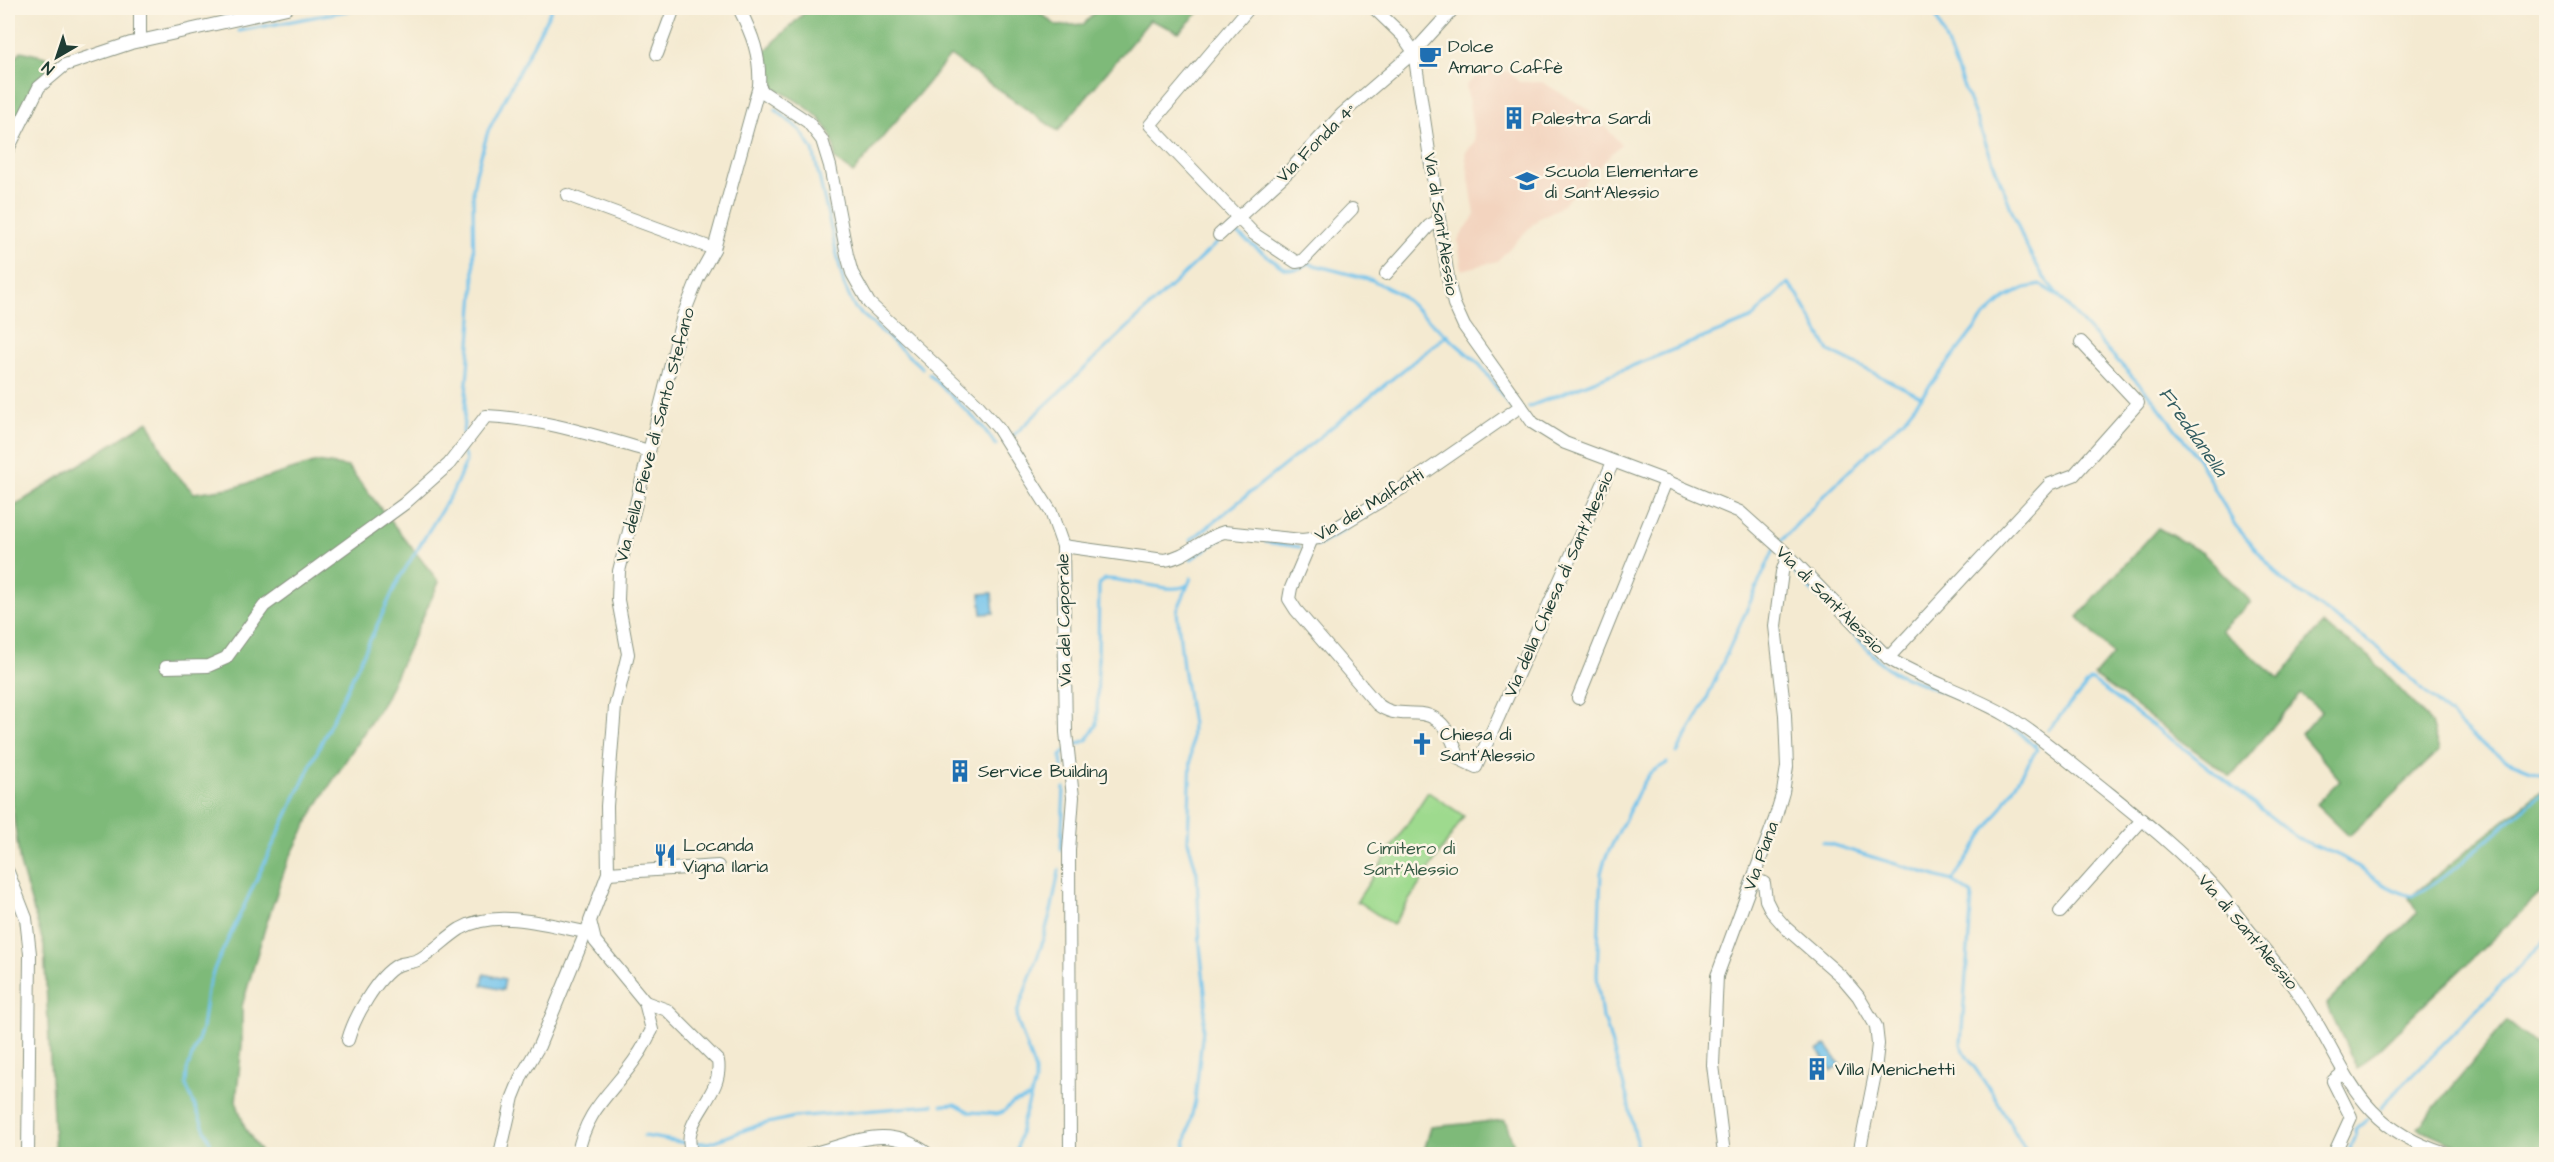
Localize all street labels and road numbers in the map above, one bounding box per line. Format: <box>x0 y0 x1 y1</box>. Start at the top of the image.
street label: Via Fonda 4° <box>1270 97 1362 189</box>
street label: Via di Sant'Alessio <box>1417 151 1465 297</box>
street label: Via della Pieve di Santo Stefano <box>609 305 701 565</box>
street label: Via dei Malfatti <box>1310 462 1429 547</box>
street label: Via della Chiesa di Sant'Alessio <box>1498 467 1620 701</box>
street label: Via di Sant'Alessio <box>1770 540 1890 660</box>
street label: Via del Caporale <box>1050 553 1078 687</box>
street label: Via Piana <box>1737 818 1785 894</box>
street label: Via di Sant'Alessio <box>2192 869 2304 995</box>

